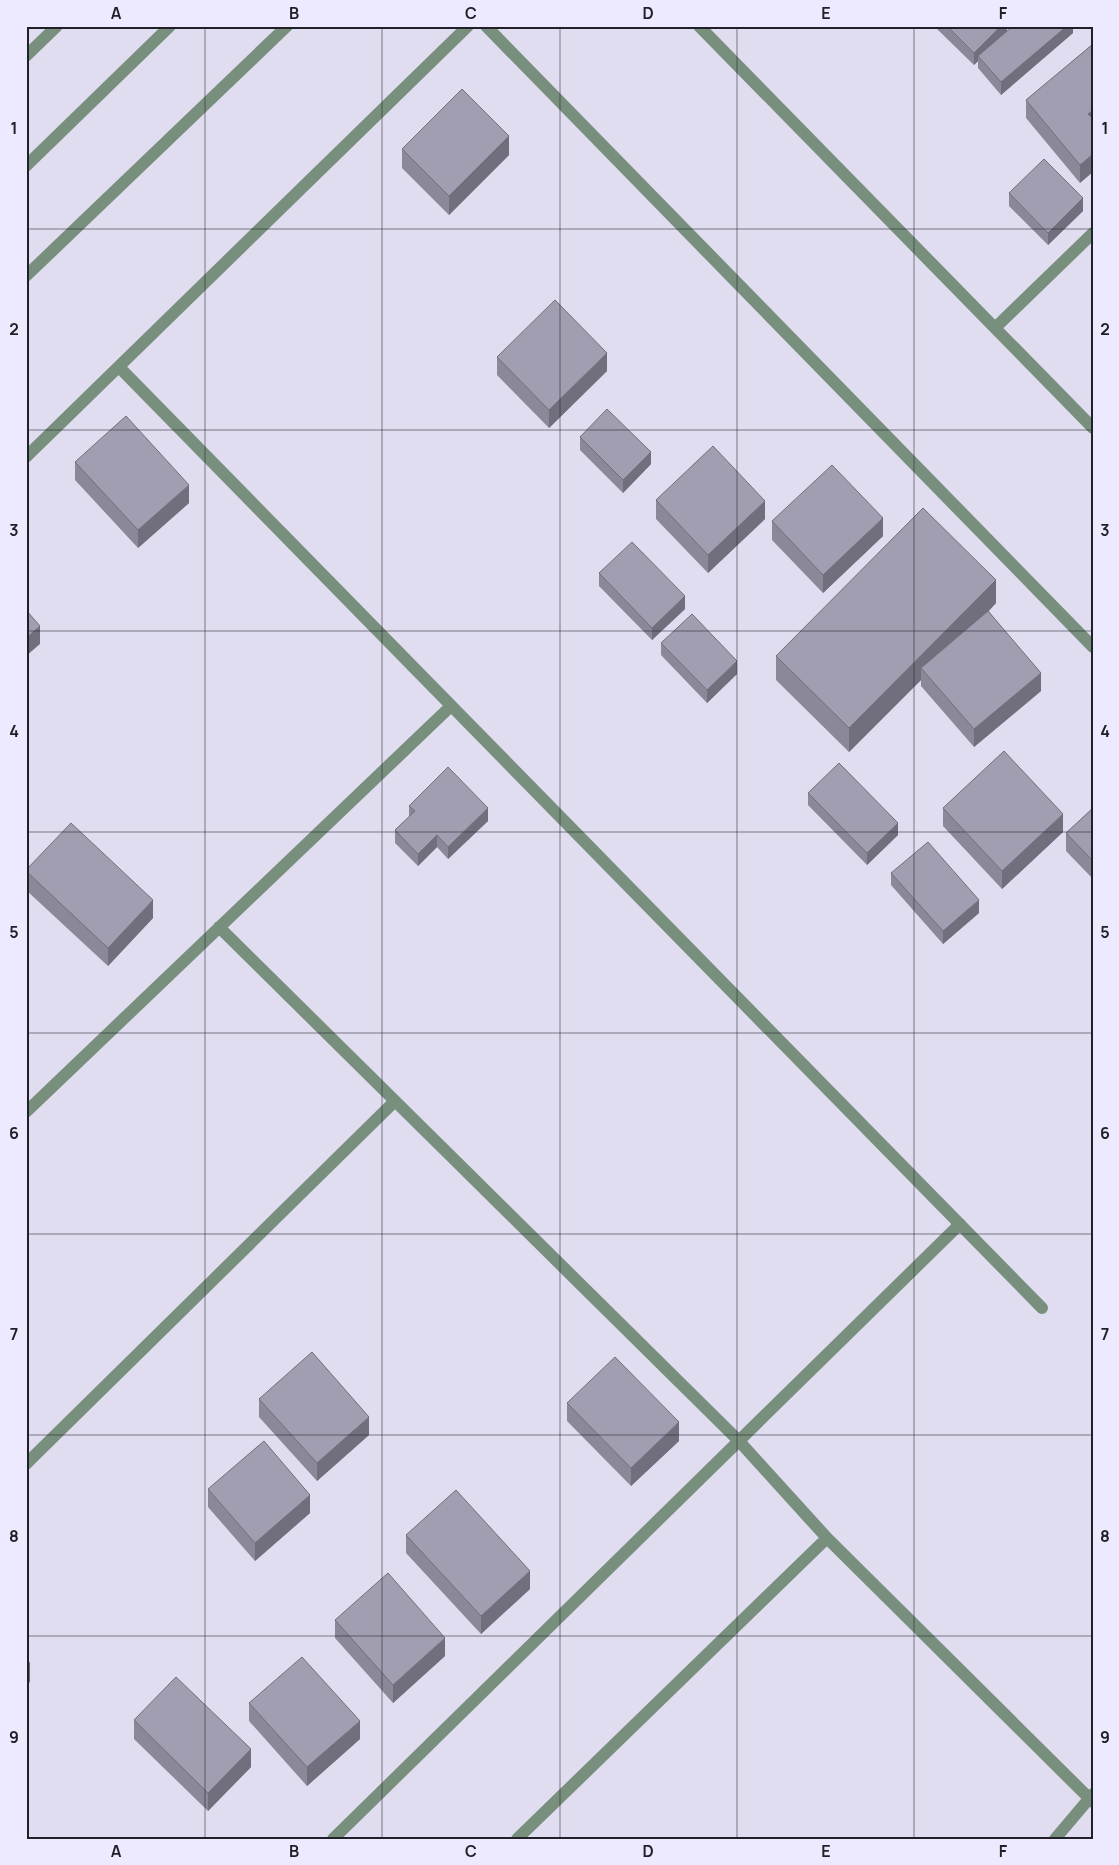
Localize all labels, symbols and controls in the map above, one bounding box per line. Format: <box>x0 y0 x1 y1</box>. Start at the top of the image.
text: A <box>111 2 122 24</box>
text: B <box>289 2 299 24</box>
text: C <box>465 2 477 24</box>
text: D <box>642 2 654 24</box>
text: E <box>821 2 831 24</box>
text: F <box>999 2 1008 24</box>
text: 1 <box>10 117 18 139</box>
text: 1 <box>1101 117 1109 139</box>
text: 2 <box>9 318 19 340</box>
text: 2 <box>1100 318 1110 340</box>
text: 3 <box>9 519 19 541</box>
text: 3 <box>1100 519 1110 541</box>
text: 4 <box>9 720 19 742</box>
text: 4 <box>1100 720 1110 742</box>
text: 5 <box>9 921 19 943</box>
text: 5 <box>1100 921 1110 943</box>
text: 6 <box>9 1122 19 1144</box>
text: 6 <box>1100 1122 1110 1144</box>
text: 7 <box>10 1323 18 1345</box>
text: 7 <box>1101 1323 1109 1345</box>
text: 8 <box>9 1525 19 1547</box>
text: 8 <box>1100 1525 1110 1547</box>
text: 9 <box>9 1726 19 1748</box>
text: 9 <box>1100 1726 1110 1748</box>
text: A <box>111 1840 122 1862</box>
text: B <box>289 1840 299 1862</box>
text: C <box>465 1840 477 1862</box>
text: D <box>642 1840 654 1862</box>
text: E <box>821 1840 831 1862</box>
text: F <box>999 1840 1008 1862</box>

